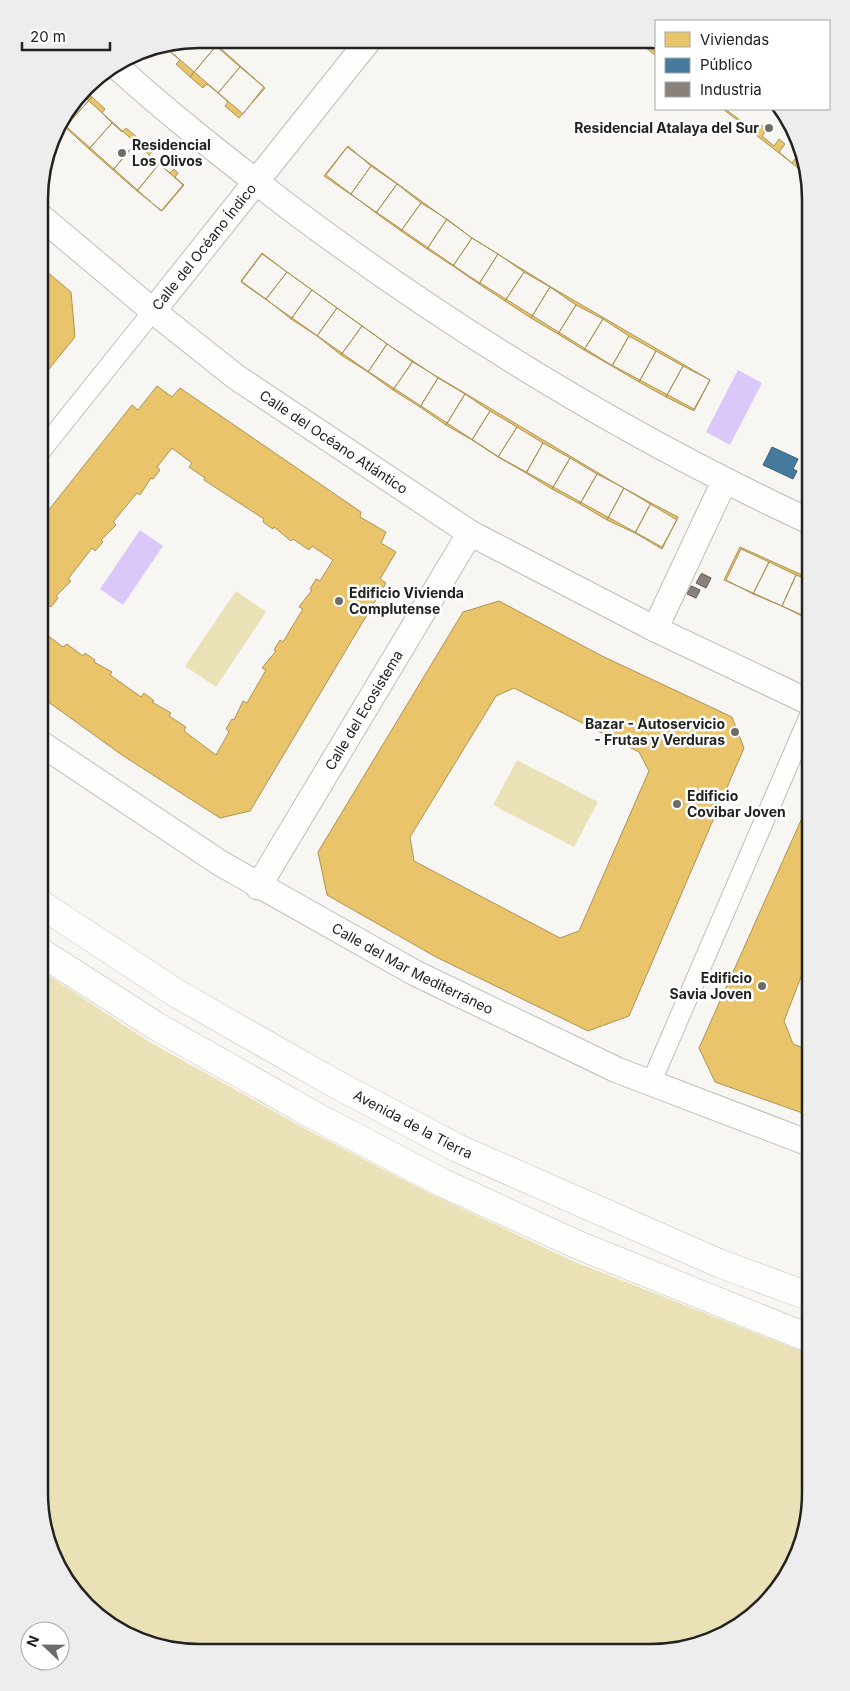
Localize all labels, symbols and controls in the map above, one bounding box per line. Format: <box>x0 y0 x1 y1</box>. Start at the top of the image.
scale bar <box>22 20 110 52</box>
legend <box>655 20 830 110</box>
text: 20 m <box>30 27 66 46</box>
text: Viviendas <box>700 30 769 49</box>
text: Público <box>700 55 752 74</box>
text: Industria <box>700 80 762 99</box>
place label: Residencial Atalaya del Sur <box>574 119 759 136</box>
marker: Residencial Atalaya del Sur <box>763 122 775 134</box>
place label: Residencial Los Olivos <box>132 136 211 169</box>
marker: Residencial Los Olivos <box>116 147 128 159</box>
street label: Calle del Océano Índico <box>148 180 259 313</box>
street label: Calle del Océano Atlántico <box>257 386 411 497</box>
place label: Edificio Vivienda Complutense <box>349 584 464 617</box>
marker: Edificio Vivienda Complutense <box>333 595 345 607</box>
street label: Calle del Ecosistema <box>321 647 406 773</box>
place label: Bazar - Autoservicio - Frutas y Verduras <box>585 715 725 748</box>
marker: Bazar - Autoservicio - Frutas y Verduras <box>729 726 741 738</box>
place label: Edificio Covibar Joven <box>687 787 786 820</box>
marker: Edificio Covibar Joven <box>671 798 683 810</box>
street label: Calle del Mar Mediterráneo <box>329 919 496 1017</box>
place label: Edificio Savia Joven <box>670 969 752 1002</box>
marker: Edificio Savia Joven <box>756 980 768 992</box>
street label: Avenida de la Tierra <box>351 1086 475 1162</box>
north arrow <box>20 1621 70 1671</box>
text: N <box>23 1633 42 1649</box>

